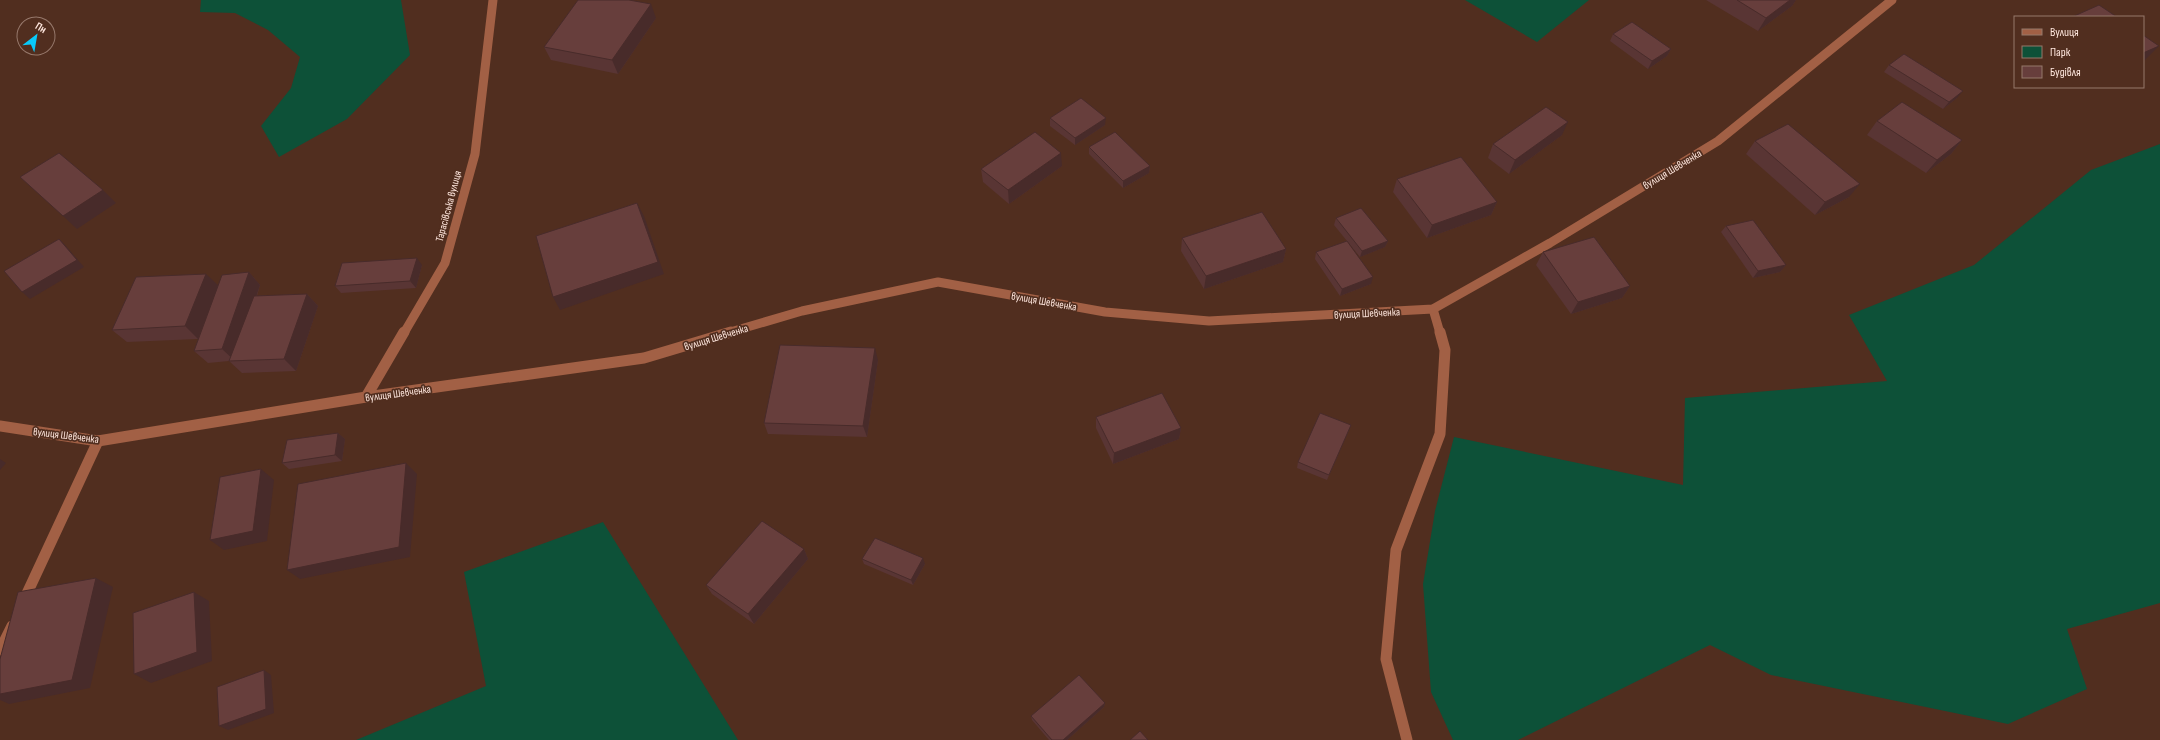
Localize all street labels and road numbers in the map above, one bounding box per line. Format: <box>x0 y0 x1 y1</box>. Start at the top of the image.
street label: вулиця Шевченка <box>1641 147 1704 192</box>
street label: Тарасівська вулиця <box>433 169 464 243</box>
street label: вулиця Шевченка <box>1010 289 1078 314</box>
street label: вулиця Шевченка <box>1334 305 1400 322</box>
street label: вулиця Шевченка <box>683 322 750 353</box>
street label: вулиця Шевченка <box>364 382 432 405</box>
street label: вулиця Шевченка <box>32 425 100 446</box>

